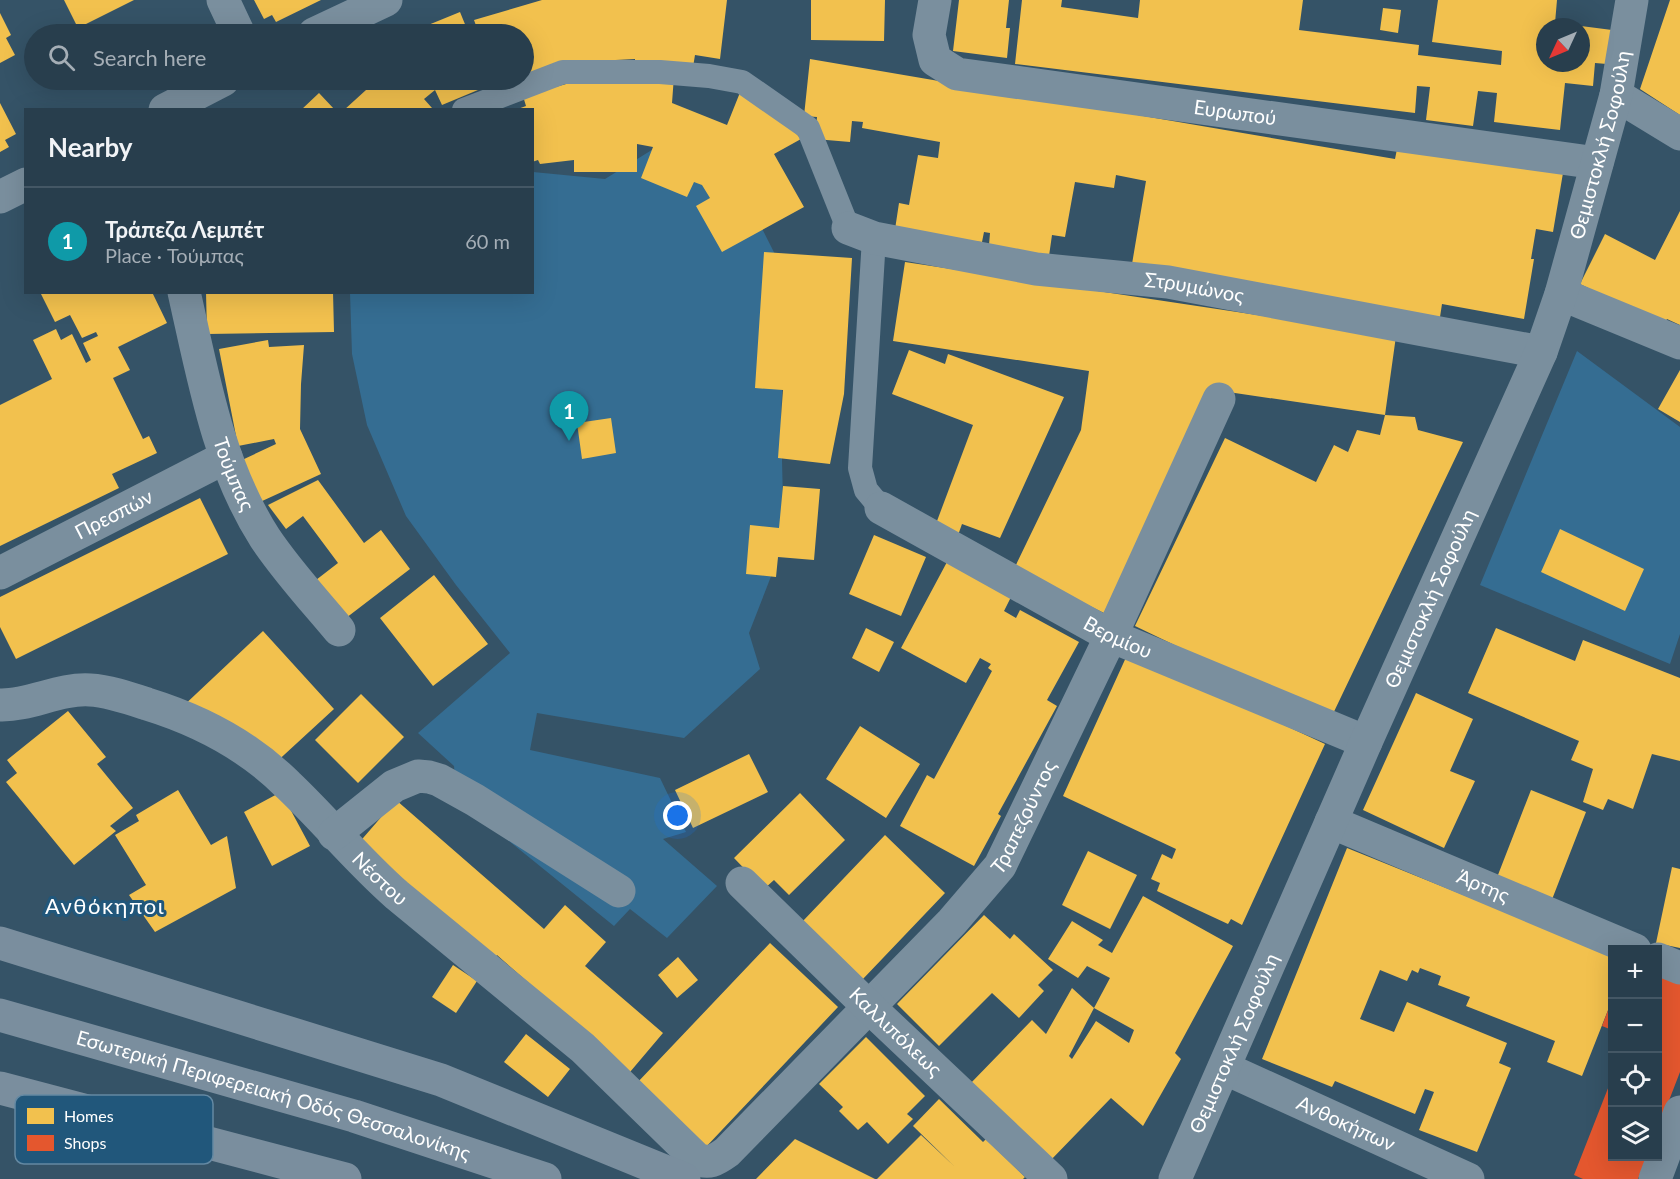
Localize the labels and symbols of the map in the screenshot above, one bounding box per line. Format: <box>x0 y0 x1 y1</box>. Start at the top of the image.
north arrow <box>1536 18 1590 72</box>
street label: Θεμιστοκλή Σοφούλη <box>1564 49 1634 242</box>
street label: Ευρωπού <box>1192 94 1278 129</box>
street label: Στρυμώνος <box>1143 267 1246 307</box>
pin: 1 <box>550 392 588 441</box>
street label: Τούμπας <box>209 434 260 514</box>
street label: Πρεσπών <box>70 484 157 544</box>
street label: Θεμιστοκλή Σοφούλη <box>1379 505 1480 692</box>
street label: Βερμίου <box>1080 610 1156 663</box>
street label: Τραπεζούντος <box>985 756 1060 879</box>
your location <box>663 801 692 830</box>
street label: Νέστου <box>348 846 413 910</box>
street label: Άρτης <box>1454 863 1513 907</box>
district label: Ανθόκηποι <box>45 892 165 919</box>
street label: Θεμιστοκλή Σοφούλη <box>1183 949 1283 1137</box>
street label: Καλλιπόλεως <box>845 982 948 1081</box>
street label: Εσωτερική Περιφερειακή Οδός Θεσσαλονίκης <box>74 1024 474 1165</box>
street label: Ανθοκήπων <box>1293 1090 1399 1155</box>
legend <box>15 1095 213 1164</box>
text: Homes <box>64 1106 114 1125</box>
text: Shops <box>64 1133 107 1152</box>

